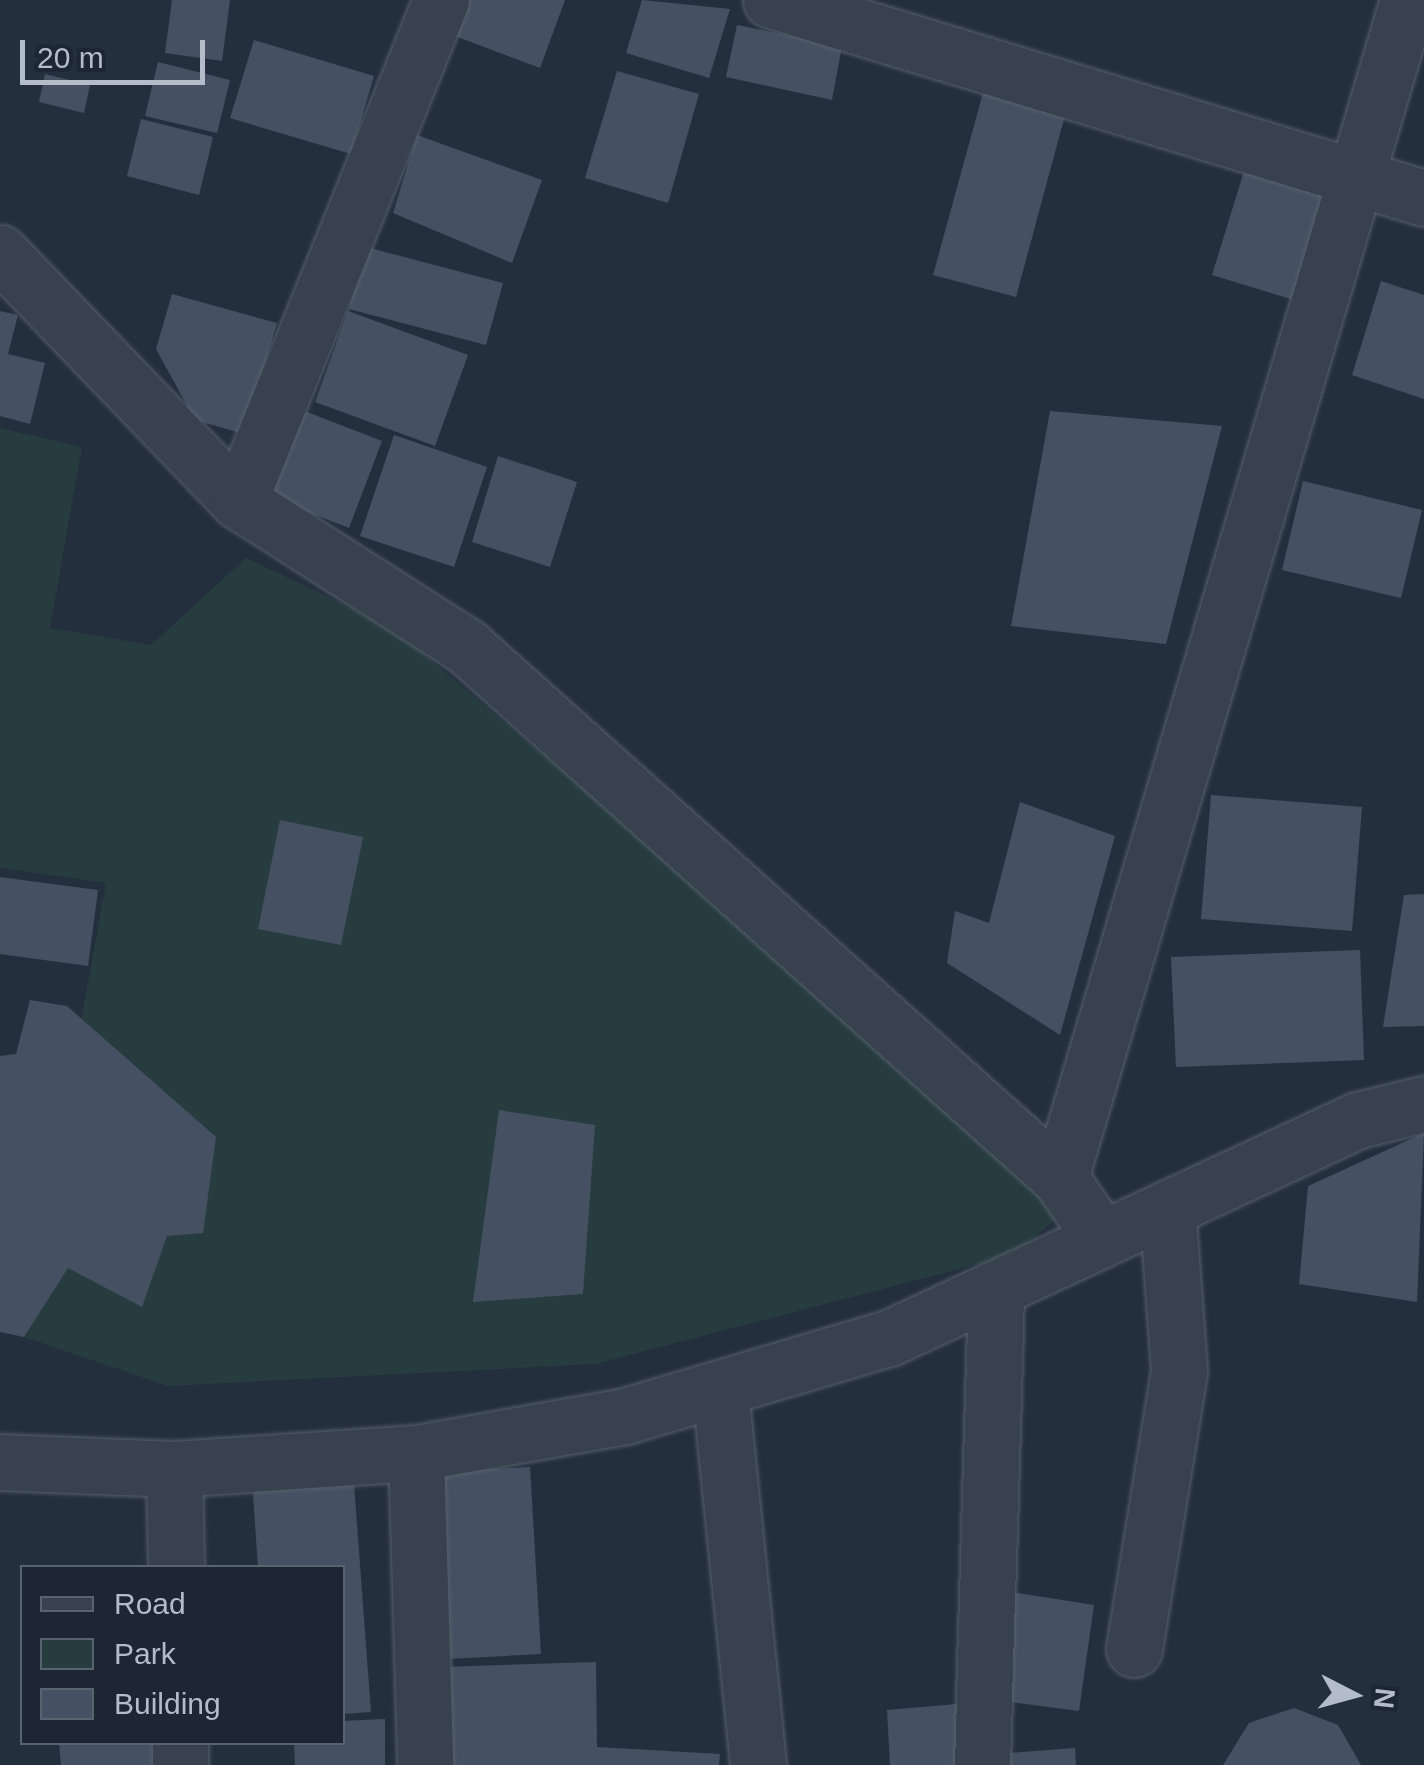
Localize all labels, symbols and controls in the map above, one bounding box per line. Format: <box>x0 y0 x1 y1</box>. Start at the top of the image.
scale bar <box>25 20 210 82</box>
text: 20 m <box>37 41 104 74</box>
legend <box>20 1565 345 1745</box>
text: Road <box>114 1587 186 1620</box>
text: Park <box>114 1637 176 1670</box>
north arrow <box>1304 1645 1404 1745</box>
text: N <box>1368 1686 1401 1710</box>
text: Building <box>114 1687 221 1720</box>

